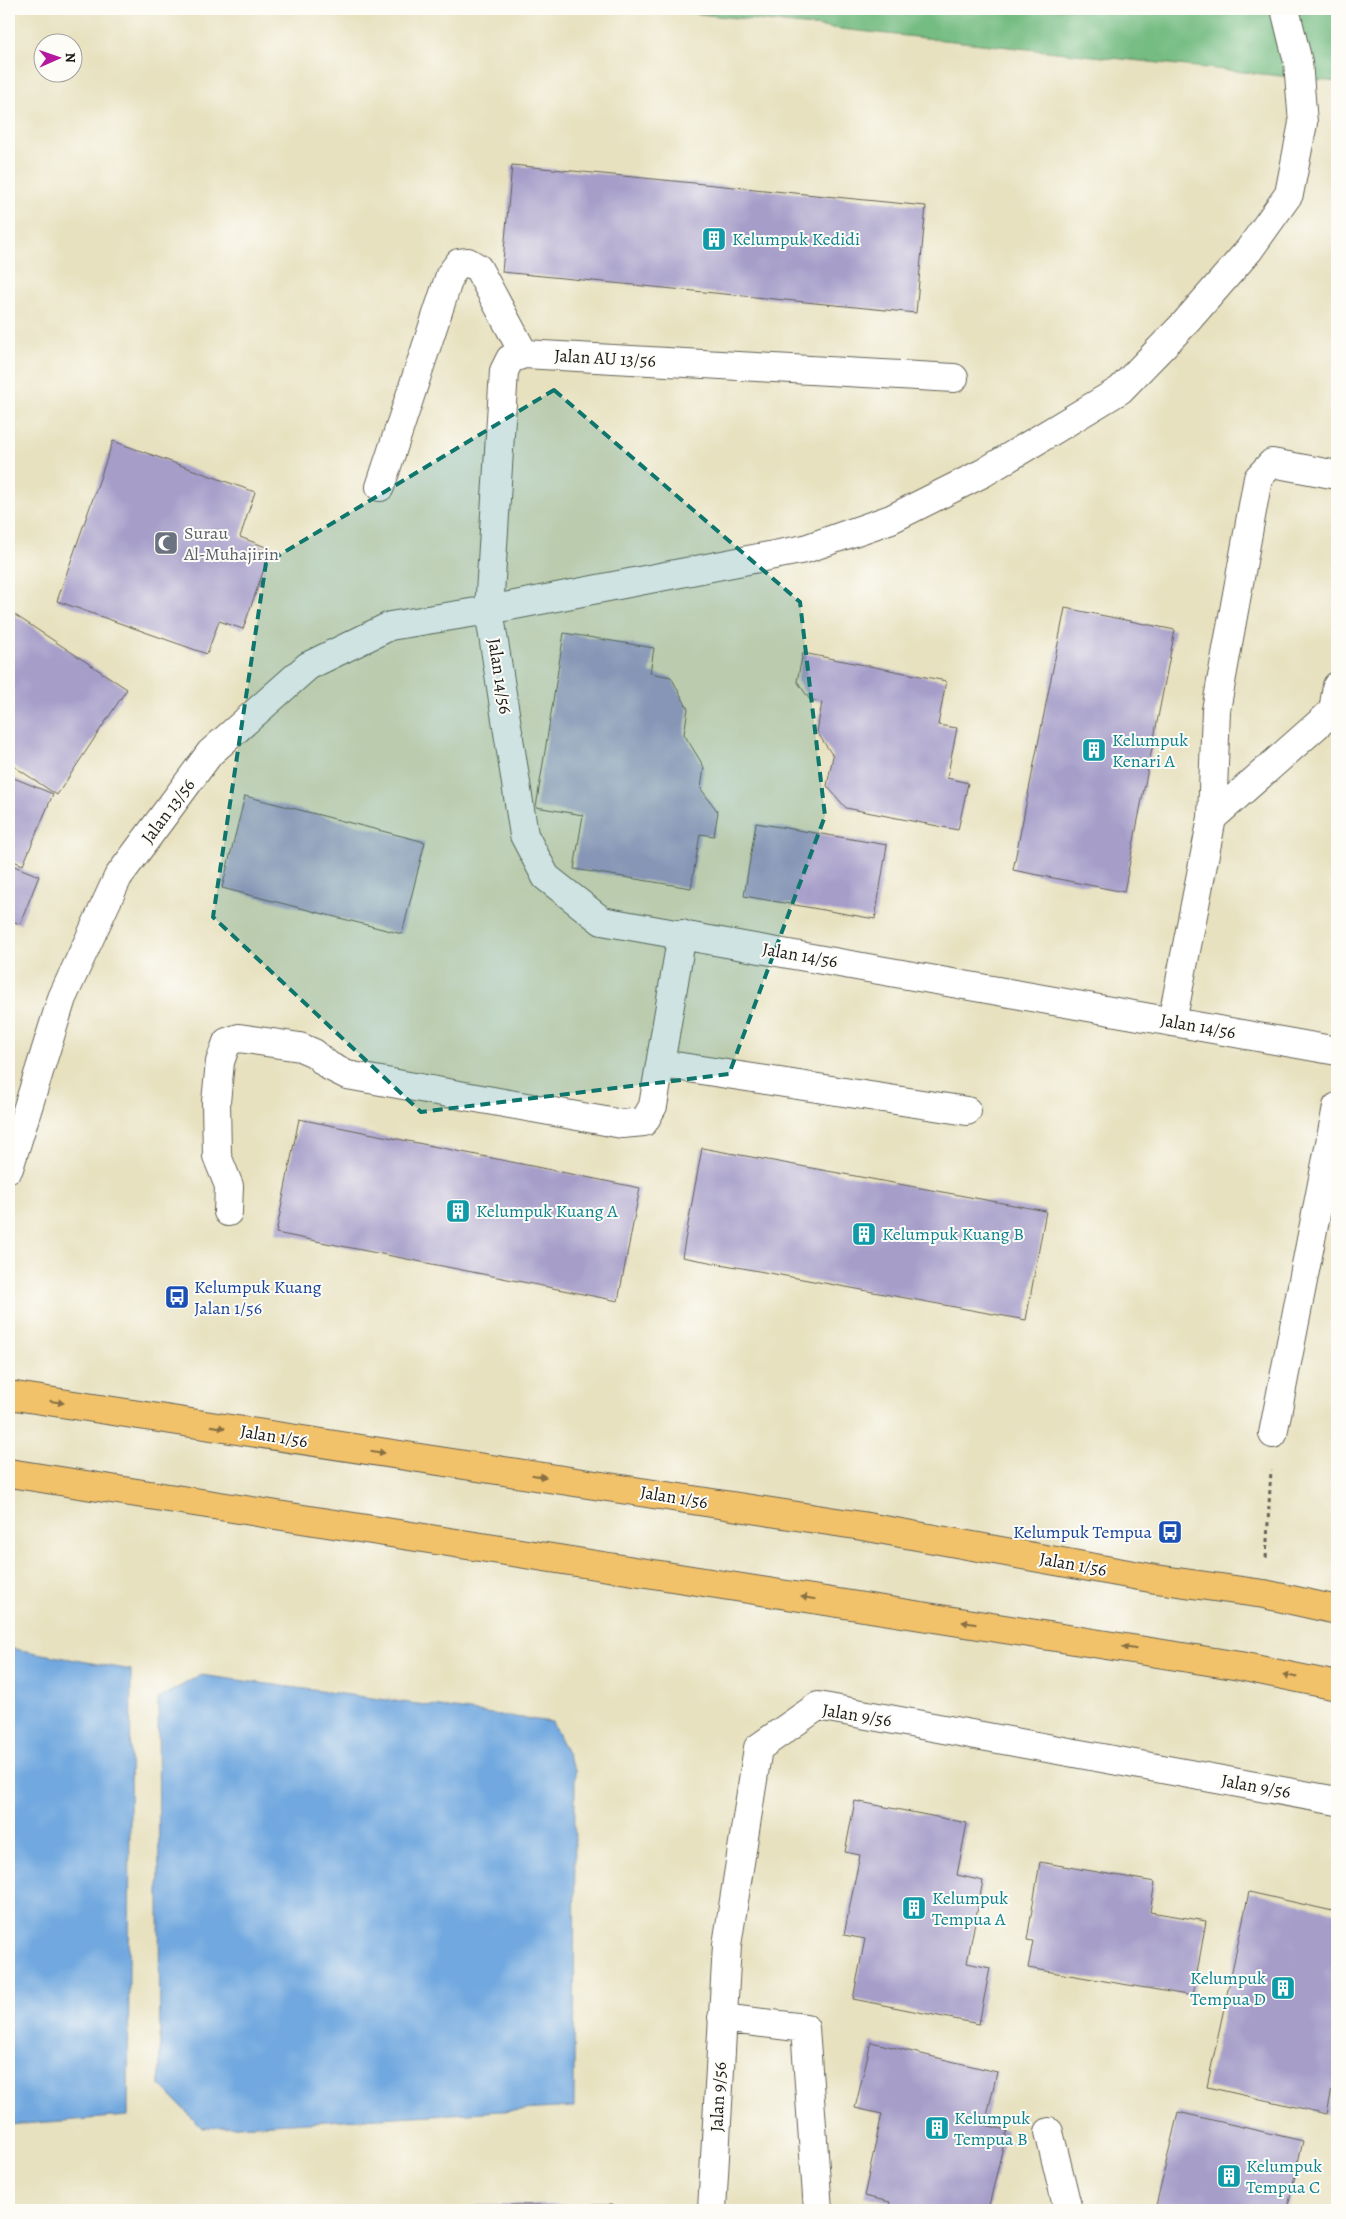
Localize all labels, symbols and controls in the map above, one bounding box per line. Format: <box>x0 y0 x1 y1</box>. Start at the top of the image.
north arrow <box>32 32 82 82</box>
text: N <box>61 52 80 63</box>
building icon: Kelumpuk Kedidi <box>701 226 727 252</box>
place label: Kelumpuk Kedidi <box>732 227 860 251</box>
street label: Jalan AU 13/56 <box>554 343 656 373</box>
place label: Surau Al-Muhajirin <box>183 521 279 566</box>
mosque icon: Surau Al-Muhajirin <box>153 530 179 556</box>
street label: Jalan 14/56 <box>482 636 518 716</box>
place label: Kelumpuk Kenari A <box>1112 728 1188 773</box>
building icon: Kelumpuk Kenari A <box>1081 737 1107 763</box>
street label: Jalan 13/56 <box>136 774 200 848</box>
street label: Jalan 14/56 <box>760 937 840 973</box>
street label: Jalan 14/56 <box>1158 1008 1238 1044</box>
building icon: Kelumpuk Kuang A <box>445 1198 471 1224</box>
place label: Kelumpuk Kuang A <box>476 1199 618 1223</box>
building icon: Kelumpuk Kuang B <box>851 1221 877 1247</box>
place label: Kelumpuk Kuang B <box>882 1222 1024 1246</box>
place label: Kelumpuk Kuang Jalan 1/56 <box>194 1275 322 1320</box>
bus stop icon: Kelumpuk Kuang Jalan 1/56 <box>164 1284 190 1310</box>
one-way arrow <box>49 1399 65 1407</box>
street label: Jalan 1/56 <box>239 1419 309 1453</box>
one-way arrow <box>210 1423 226 1431</box>
one-way arrow <box>371 1448 387 1456</box>
one-way arrow <box>531 1473 547 1481</box>
street label: Jalan 1/56 <box>639 1480 709 1514</box>
bus stop icon: Kelumpuk Tempua <box>1157 1519 1183 1545</box>
place label: Kelumpuk Tempua <box>1013 1520 1153 1544</box>
street label: Jalan 1/56 <box>1037 1546 1109 1582</box>
one-way arrow <box>800 1594 816 1602</box>
one-way arrow <box>961 1619 977 1627</box>
one-way arrow <box>1121 1644 1137 1652</box>
one-way arrow <box>1282 1672 1297 1680</box>
street label: Jalan 9/56 <box>820 1698 894 1732</box>
street label: Jalan 9/56 <box>1219 1768 1293 1804</box>
place label: Kelumpuk Tempua A <box>932 1886 1008 1931</box>
building icon: Kelumpuk Tempua A <box>901 1895 927 1921</box>
place label: Kelumpuk Tempua D <box>1190 1966 1266 2011</box>
building icon: Kelumpuk Tempua D <box>1270 1975 1296 2001</box>
street label: Jalan 9/56 <box>704 2061 732 2133</box>
place label: Kelumpuk Tempua B <box>954 2106 1030 2151</box>
building icon: Kelumpuk Tempua B <box>924 2115 950 2141</box>
place label: Kelumpuk Tempua C <box>1246 2154 1322 2199</box>
building icon: Kelumpuk Tempua C <box>1216 2163 1242 2189</box>

